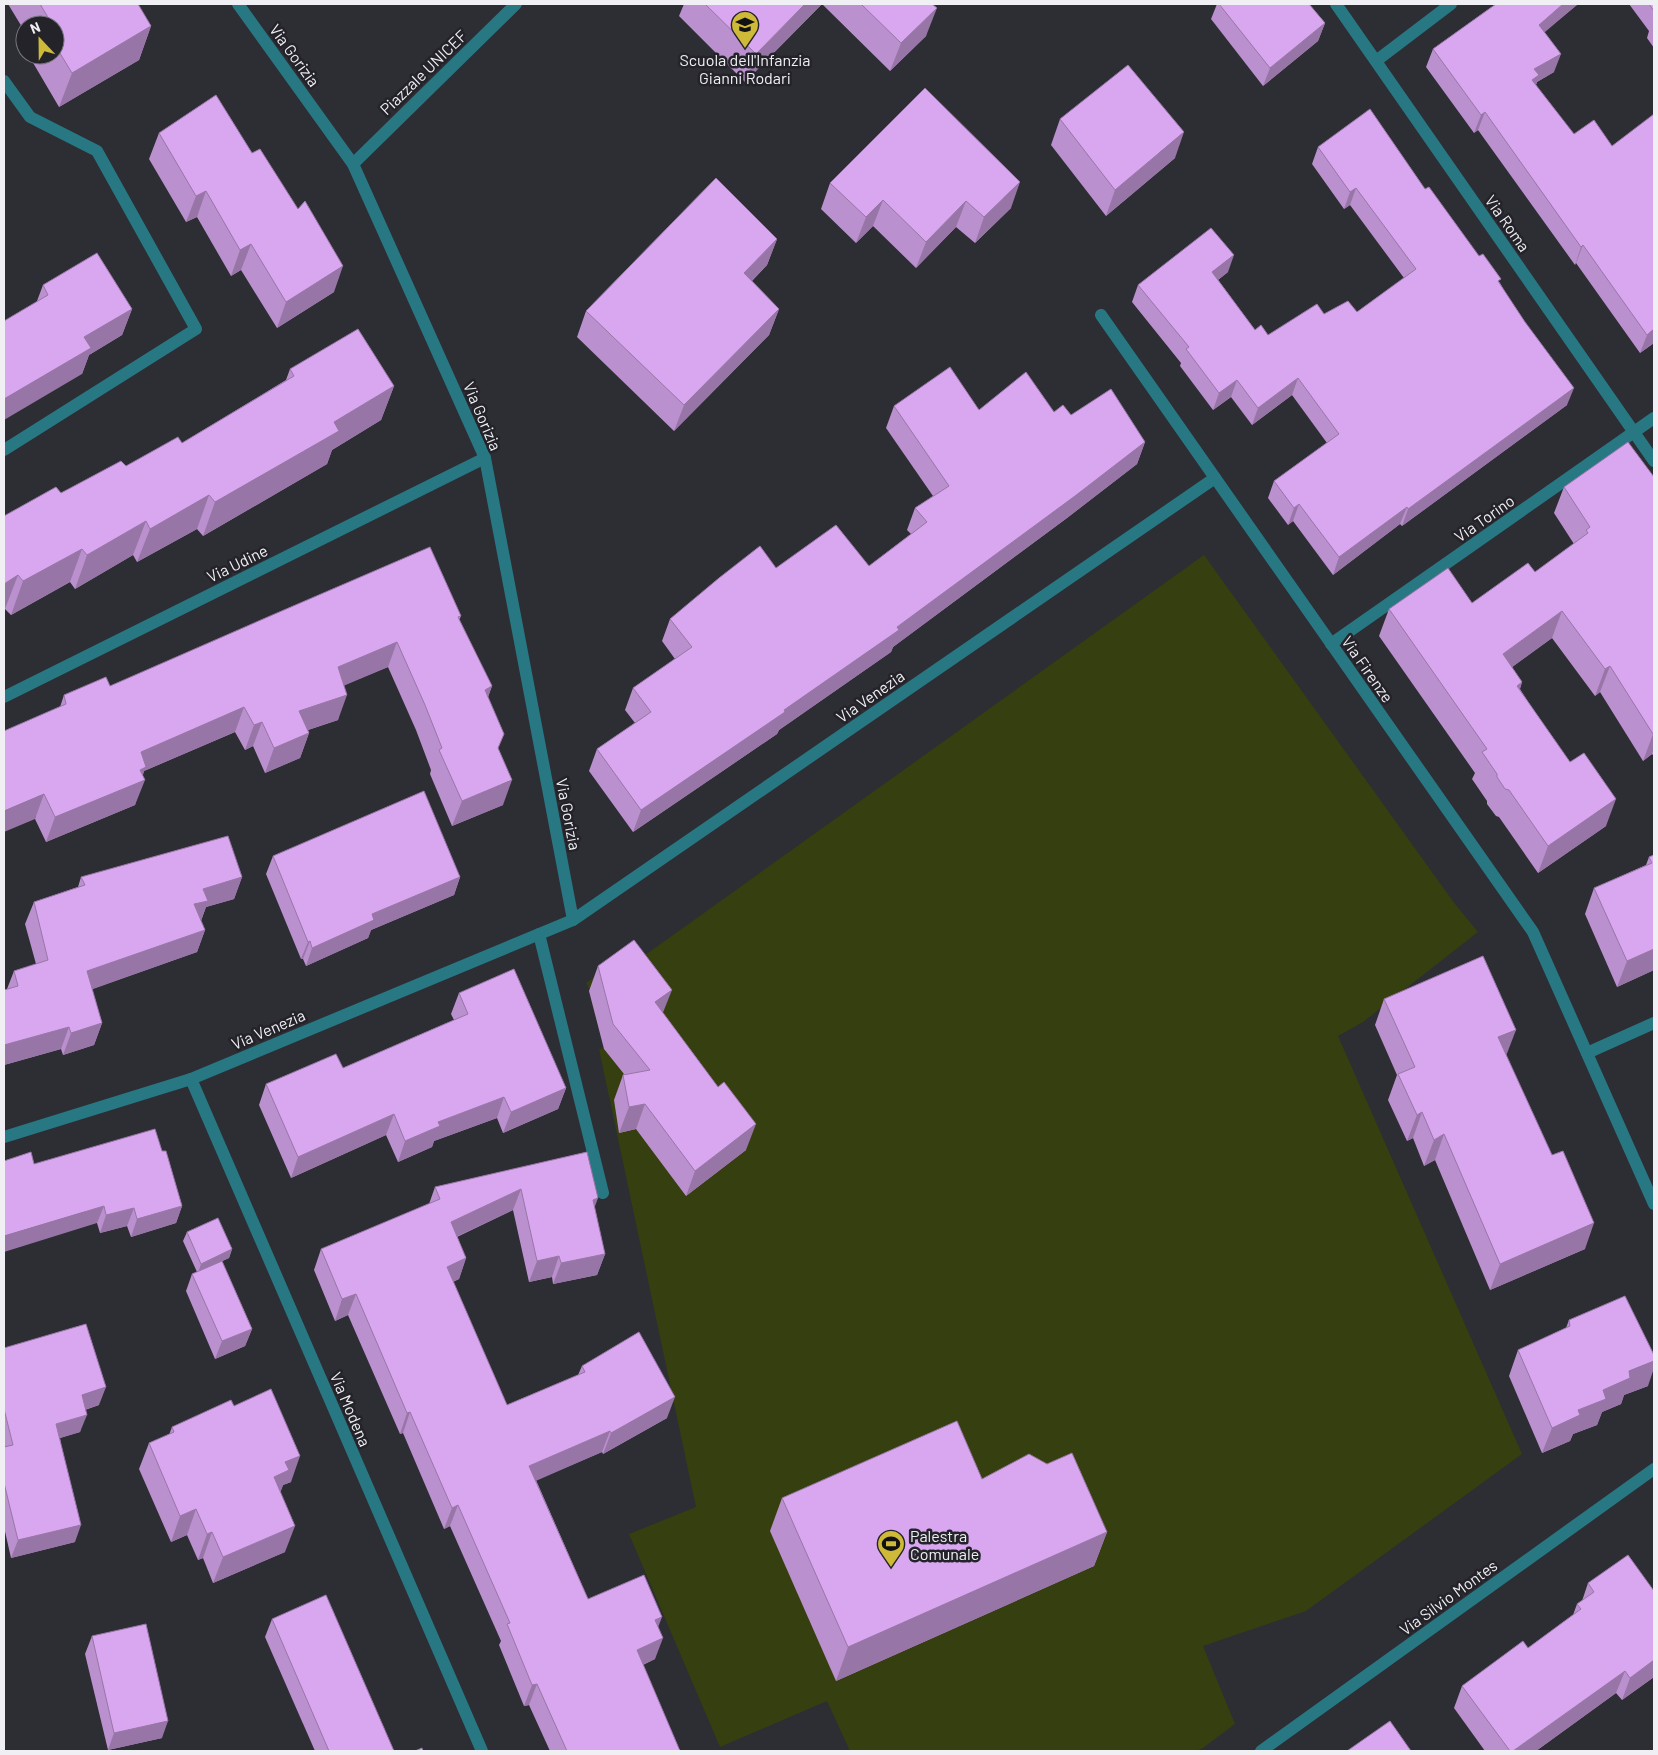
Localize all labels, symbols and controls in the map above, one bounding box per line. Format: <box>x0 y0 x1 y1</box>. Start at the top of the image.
school or university icon: Scuola dell'Infanzia Gianni Rodari <box>730 10 760 49</box>
north arrow <box>15 15 65 65</box>
text: N <box>27 18 42 37</box>
street label: Via Gorizia <box>266 20 324 90</box>
street label: Piazzale UNICEF <box>376 26 470 118</box>
place label: Scuola dell'Infanzia Gianni Rodari <box>679 50 811 87</box>
street label: Via Roma <box>1482 191 1534 255</box>
street label: Via Gorizia <box>460 379 506 453</box>
street label: Via Torino <box>1450 491 1518 545</box>
street label: Via Udine <box>204 540 270 586</box>
street label: Via Firenze <box>1338 632 1398 706</box>
street label: Via Venezia <box>832 666 908 726</box>
street label: Via Gorizia <box>553 777 585 851</box>
street label: Via Venezia <box>228 1005 308 1053</box>
street label: Via Modena <box>327 1369 375 1449</box>
place label: Palestra Comunale <box>910 1526 979 1563</box>
sports icon: Palestra Comunale <box>876 1529 906 1568</box>
street label: Via Silvio Montes <box>1395 1555 1501 1639</box>

